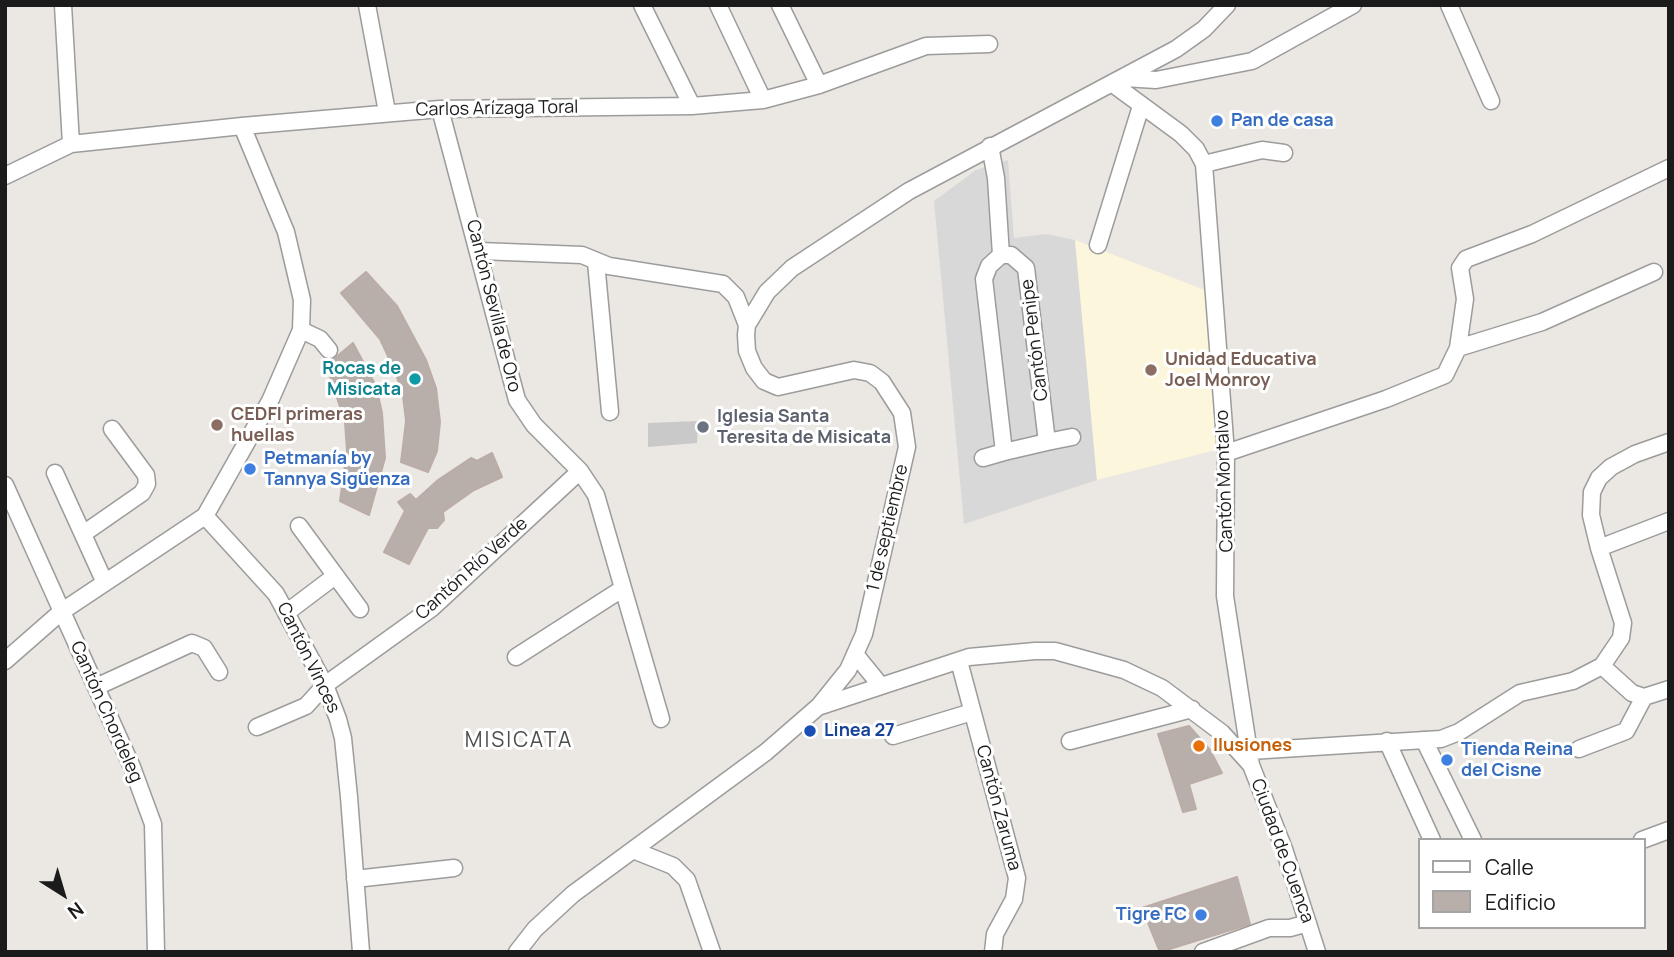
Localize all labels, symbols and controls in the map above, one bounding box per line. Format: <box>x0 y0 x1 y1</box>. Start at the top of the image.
street label: Carlos Arízaga Toral <box>415 97 579 121</box>
place label: Pan de casa <box>1231 110 1334 132</box>
marker: Pan de casa <box>1209 113 1225 129</box>
street label: Cantón Sevilla de Oro <box>461 218 525 394</box>
street label: Cantón Penipe <box>1017 278 1053 402</box>
place label: Unidad Educativa Joel Monroy <box>1165 349 1317 392</box>
place label: Rocas de Misicata <box>322 358 401 400</box>
marker: Unidad Educativa Joel Monroy <box>1143 362 1159 378</box>
marker: Rocas de Misicata <box>407 371 423 387</box>
place label: CEDFI primeras huellas <box>231 404 363 446</box>
place label: Iglesia Santa Teresita de Misicata <box>717 406 891 448</box>
street label: Cantón Montalvo <box>1212 409 1238 553</box>
marker: CEDFI primeras huellas <box>209 417 225 433</box>
marker: Iglesia Santa Teresita de Misicata <box>695 419 711 435</box>
place label: Petmanía by Tannya Sigüenza <box>264 448 410 490</box>
marker: Petmanía by Tannya Sigüenza <box>242 461 258 477</box>
street label: 1 de septiembre <box>863 462 913 594</box>
street label: Cantón Río Verde <box>412 513 532 625</box>
street label: Cantón Vinces <box>272 599 344 717</box>
street label: Cantón Chordeleg <box>65 638 147 786</box>
place label: Linea 27 <box>824 720 895 742</box>
marker: Linea 27 <box>802 723 818 739</box>
district label: MISICATA <box>466 728 572 754</box>
place label: Ilusiones <box>1213 735 1292 757</box>
marker: Ilusiones <box>1191 738 1207 754</box>
place label: Tienda Reina del Cisne <box>1461 739 1573 782</box>
street label: Cantón Zaruma <box>971 743 1025 873</box>
marker: Tienda Reina del Cisne <box>1439 752 1455 768</box>
street label: Ciudad de Cuenca <box>1246 776 1318 926</box>
legend <box>1418 838 1646 929</box>
text: Calle <box>1485 853 1534 881</box>
north arrow <box>28 859 98 929</box>
text: Edificio <box>1485 888 1556 916</box>
text: N <box>62 896 89 925</box>
place label: Tigre FC <box>1116 904 1187 926</box>
marker: Tigre FC <box>1193 907 1209 923</box>

